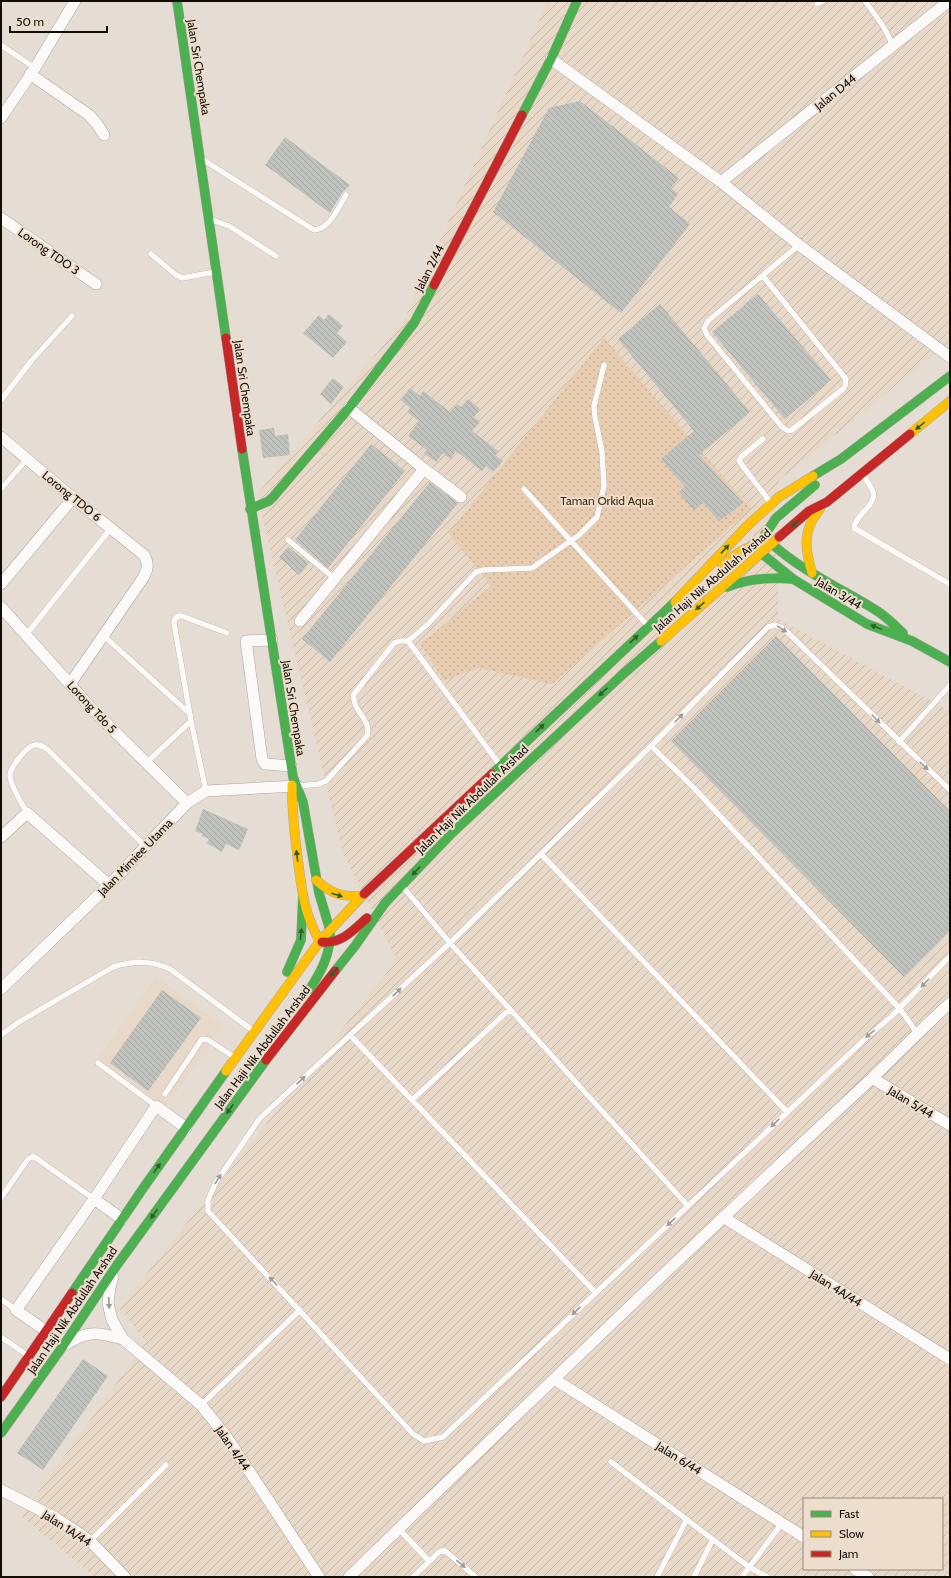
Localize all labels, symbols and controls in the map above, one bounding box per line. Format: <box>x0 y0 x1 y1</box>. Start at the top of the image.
scale bar <box>10 8 107 34</box>
text: 50 m <box>16 14 44 29</box>
street label: Jalan Sri Chempaka <box>184 17 214 116</box>
street label: Jalan D44 <box>810 71 859 114</box>
street label: Lorong TDO 3 <box>15 224 83 278</box>
street label: Jalan 2/44 <box>410 242 447 295</box>
street label: Jalan Sri Chempaka <box>231 338 259 437</box>
one-way arrow <box>914 421 925 430</box>
street label: Lorong TDO 6 <box>39 468 105 525</box>
park label: Taman Orkid Aqua <box>560 493 654 508</box>
one-way arrow <box>791 519 801 528</box>
street label: Jalan Haji Nik Abdullah Arshad <box>650 525 774 636</box>
one-way arrow <box>720 544 730 554</box>
street label: Jalan 3/44 <box>813 573 865 612</box>
one-way arrow <box>695 601 705 611</box>
one-way arrow <box>869 624 881 630</box>
one-way arrow <box>777 625 788 633</box>
one-way arrow <box>629 634 639 644</box>
street label: Jalan Sri Chempaka <box>279 658 309 757</box>
street label: Lorong Tdo 5 <box>64 678 120 736</box>
one-way arrow <box>598 688 608 697</box>
one-way arrow <box>674 713 684 723</box>
one-way arrow <box>871 714 881 724</box>
one-way arrow <box>535 724 545 733</box>
street label: Jalan Haji Nik Abdullah Arshad <box>412 741 531 857</box>
one-way arrow <box>920 761 929 770</box>
street label: Jalan Mimiee Utama <box>94 815 176 899</box>
one-way arrow <box>294 850 300 862</box>
one-way arrow <box>411 866 420 876</box>
one-way arrow <box>331 892 343 898</box>
one-way arrow <box>298 928 305 940</box>
one-way arrow <box>330 967 339 978</box>
one-way arrow <box>920 978 930 988</box>
street label: Jalan Haji Nik Abdullah Arshad <box>210 982 313 1112</box>
one-way arrow <box>392 988 402 997</box>
one-way arrow <box>865 1030 876 1039</box>
one-way arrow <box>296 1076 307 1085</box>
street label: Jalan 5/44 <box>885 1082 937 1121</box>
one-way arrow <box>226 1104 234 1115</box>
one-way arrow <box>771 1118 780 1127</box>
one-way arrow <box>153 1163 161 1173</box>
one-way arrow <box>215 1173 222 1185</box>
one-way arrow <box>150 1209 158 1220</box>
one-way arrow <box>666 1217 676 1227</box>
street label: Jalan Haji Nik Abdullah Arshad <box>23 1244 120 1377</box>
street label: Jalan 4A/44 <box>806 1266 865 1310</box>
one-way arrow <box>269 1276 278 1286</box>
one-way arrow <box>106 1297 113 1309</box>
one-way arrow <box>571 1306 581 1316</box>
street label: Jalan 4/44 <box>212 1422 254 1473</box>
street label: Jalan 6/44 <box>653 1438 705 1478</box>
legend <box>803 1498 943 1570</box>
street label: Jalan 1A/44 <box>39 1506 94 1549</box>
text: Fast <box>839 1506 859 1521</box>
text: Slow <box>839 1526 864 1541</box>
text: Jam <box>838 1546 858 1561</box>
one-way arrow <box>457 1559 466 1568</box>

